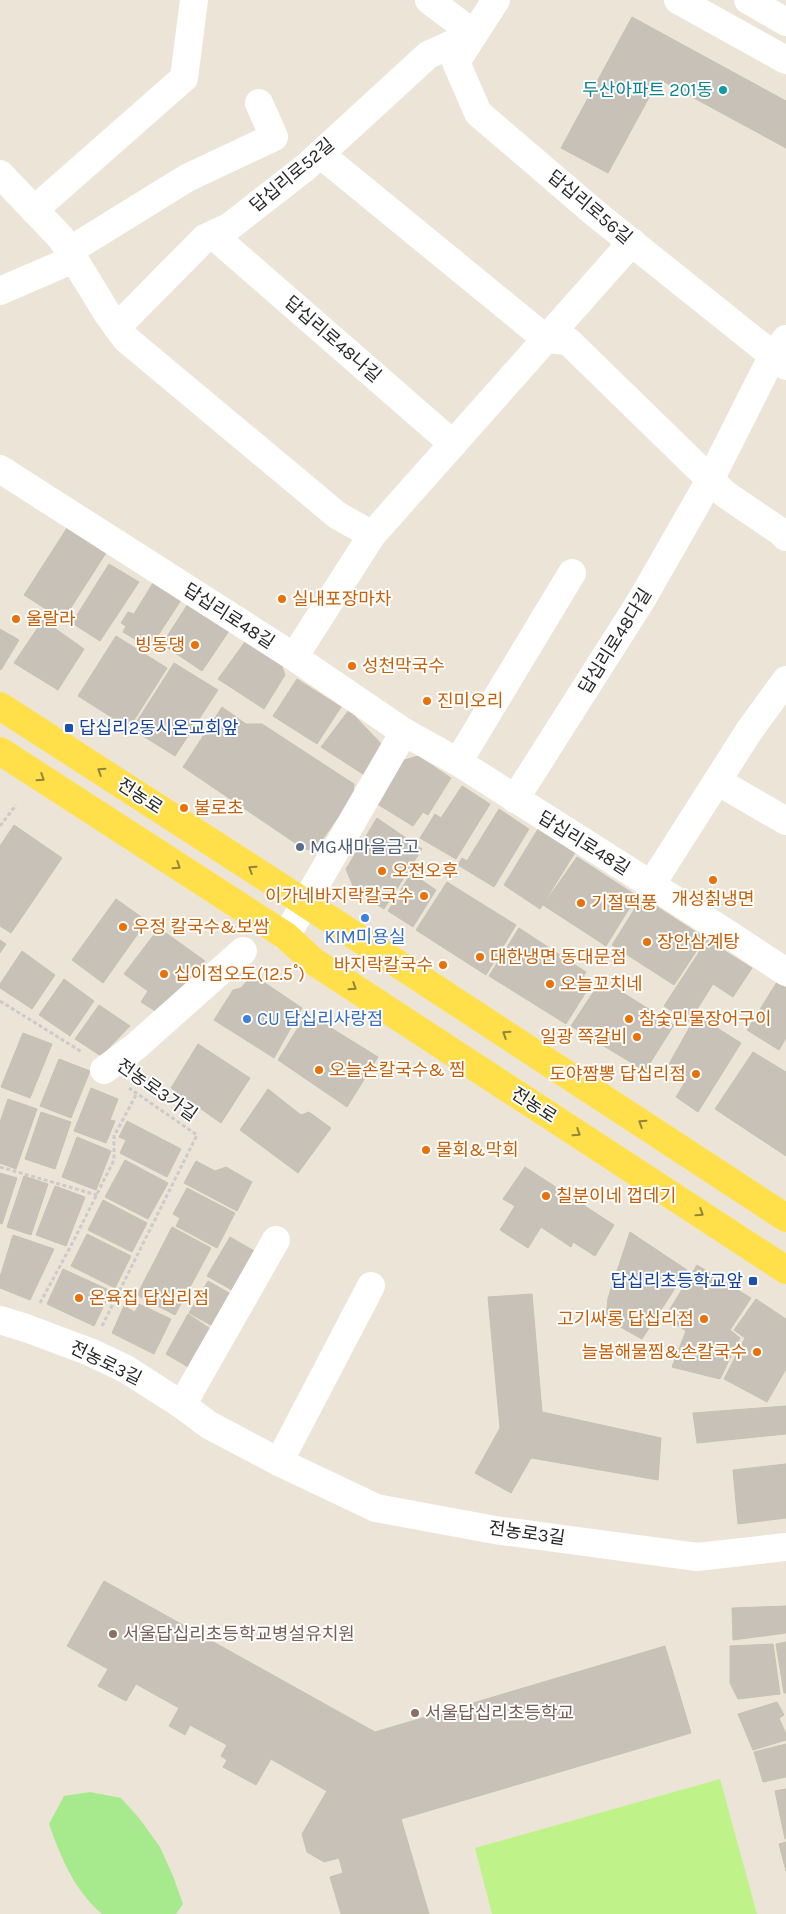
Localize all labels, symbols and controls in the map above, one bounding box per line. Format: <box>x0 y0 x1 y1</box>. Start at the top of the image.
place label: 두산아파트 201동 <box>582 79 713 101</box>
marker: 두산아파트 201동 <box>717 84 729 96</box>
street label: 답십리로52길 <box>245 133 339 217</box>
street label: 답십리로56길 <box>543 165 637 249</box>
street label: 답십리로48나길 <box>280 291 386 387</box>
street label: 답십리로48길 <box>179 578 279 654</box>
street label: 답십리로48다길 <box>574 584 656 698</box>
place label: 실내포장마차 <box>292 588 392 610</box>
marker: 실내포장마차 <box>276 593 288 605</box>
place label: 울랄라 <box>26 608 76 630</box>
marker: 울랄라 <box>10 613 22 625</box>
place label: 빙동댕 <box>135 634 185 656</box>
marker: 빙동댕 <box>189 639 201 651</box>
place label: 성천막국수 <box>362 655 445 677</box>
marker: 성천막국수 <box>346 660 358 672</box>
place label: 진미오리 <box>437 690 503 712</box>
marker: 진미오리 <box>421 695 433 707</box>
place label: 답십리2동시온교회앞 <box>79 717 238 739</box>
marker: 답십리2동시온교회앞 <box>63 722 75 734</box>
one-way arrow <box>97 768 107 777</box>
one-way arrow <box>36 771 45 781</box>
street label: 전농로 <box>113 773 167 819</box>
place label: 불로초 <box>194 797 244 819</box>
marker: 불로초 <box>178 802 190 814</box>
street label: 답십리로48길 <box>534 806 634 880</box>
place label: MG새마을금고 <box>310 836 420 858</box>
marker: MG새마을금고 <box>294 841 306 853</box>
one-way arrow <box>172 860 181 869</box>
place label: 오전오후 <box>392 860 458 882</box>
one-way arrow <box>249 865 258 875</box>
marker: 오전오후 <box>376 865 388 877</box>
marker: 개성칡냉면 <box>707 874 719 886</box>
place label: 이가네바지락칼국수 <box>265 885 414 907</box>
place label: 개성칡냉면 <box>672 888 754 910</box>
marker: 이가네바지락칼국수 <box>418 890 430 902</box>
place label: 기절떡풍 <box>591 892 657 914</box>
marker: 기절떡풍 <box>575 897 587 909</box>
marker: KIM미용실 <box>359 912 371 924</box>
place label: 우정 칼국수&보쌈 <box>133 916 270 938</box>
marker: 우정 칼국수&보쌈 <box>117 921 129 933</box>
place label: KIM미용실 <box>325 926 405 948</box>
place label: 장안삼계탕 <box>657 931 740 953</box>
marker: 장안삼계탕 <box>641 936 653 948</box>
place label: 대한냉면 동대문점 <box>490 946 627 968</box>
marker: 대한냉면 동대문점 <box>474 951 486 963</box>
place label: 바지락칼국수 <box>334 954 433 976</box>
marker: 바지락칼국수 <box>437 959 449 971</box>
place label: 십이점오도(12.5˚) <box>174 963 305 985</box>
marker: 십이점오도(12.5˚) <box>158 968 170 980</box>
place label: 오늘꼬치네 <box>560 973 643 995</box>
marker: 오늘꼬치네 <box>544 978 556 990</box>
one-way arrow <box>347 980 356 990</box>
place label: CU 답십리사랑점 <box>257 1008 383 1030</box>
place label: 참숯민물장어구이 <box>639 1008 771 1030</box>
marker: CU 답십리사랑점 <box>241 1013 253 1025</box>
marker: 참숯민물장어구이 <box>623 1013 635 1025</box>
place label: 일광 쪽갈비 <box>540 1026 627 1048</box>
one-way arrow <box>502 1031 511 1040</box>
marker: 일광 쪽갈비 <box>631 1031 643 1043</box>
street label: 전농로3가길 <box>112 1054 202 1126</box>
place label: 오늘손칼국수& 찜 <box>329 1059 466 1081</box>
place label: 도야짬뽕 답십리점 <box>549 1063 686 1085</box>
marker: 오늘손칼국수& 찜 <box>313 1064 325 1076</box>
marker: 도야짬뽕 답십리점 <box>690 1068 702 1080</box>
street label: 전농로 <box>507 1082 561 1128</box>
one-way arrow <box>638 1120 647 1129</box>
one-way arrow <box>571 1127 580 1136</box>
place label: 물회&막회 <box>436 1139 519 1161</box>
marker: 물회&막회 <box>420 1144 432 1156</box>
place label: 칠분이네 껍데기 <box>556 1185 676 1207</box>
marker: 칠분이네 껍데기 <box>540 1190 552 1202</box>
one-way arrow <box>694 1207 703 1216</box>
place label: 답십리초등학교앞 <box>611 1270 743 1292</box>
marker: 답십리초등학교앞 <box>747 1275 759 1287</box>
place label: 온육집 답십리점 <box>89 1287 209 1309</box>
marker: 온육집 답십리점 <box>73 1292 85 1304</box>
place label: 고기싸롱 답십리점 <box>557 1308 694 1330</box>
marker: 고기싸롱 답십리점 <box>698 1313 710 1325</box>
street label: 전농로3길 <box>67 1336 145 1390</box>
place label: 늘봄해물찜&손칼국수 <box>581 1341 747 1363</box>
marker: 늘봄해물찜&손칼국수 <box>751 1346 763 1358</box>
street label: 전농로3길 <box>487 1517 567 1549</box>
place label: 서울답십리초등학교병설유치원 <box>123 1623 355 1645</box>
marker: 서울답십리초등학교병설유치원 <box>107 1628 119 1640</box>
place label: 서울답십리초등학교 <box>425 1702 574 1724</box>
marker: 서울답십리초등학교 <box>409 1707 421 1719</box>

